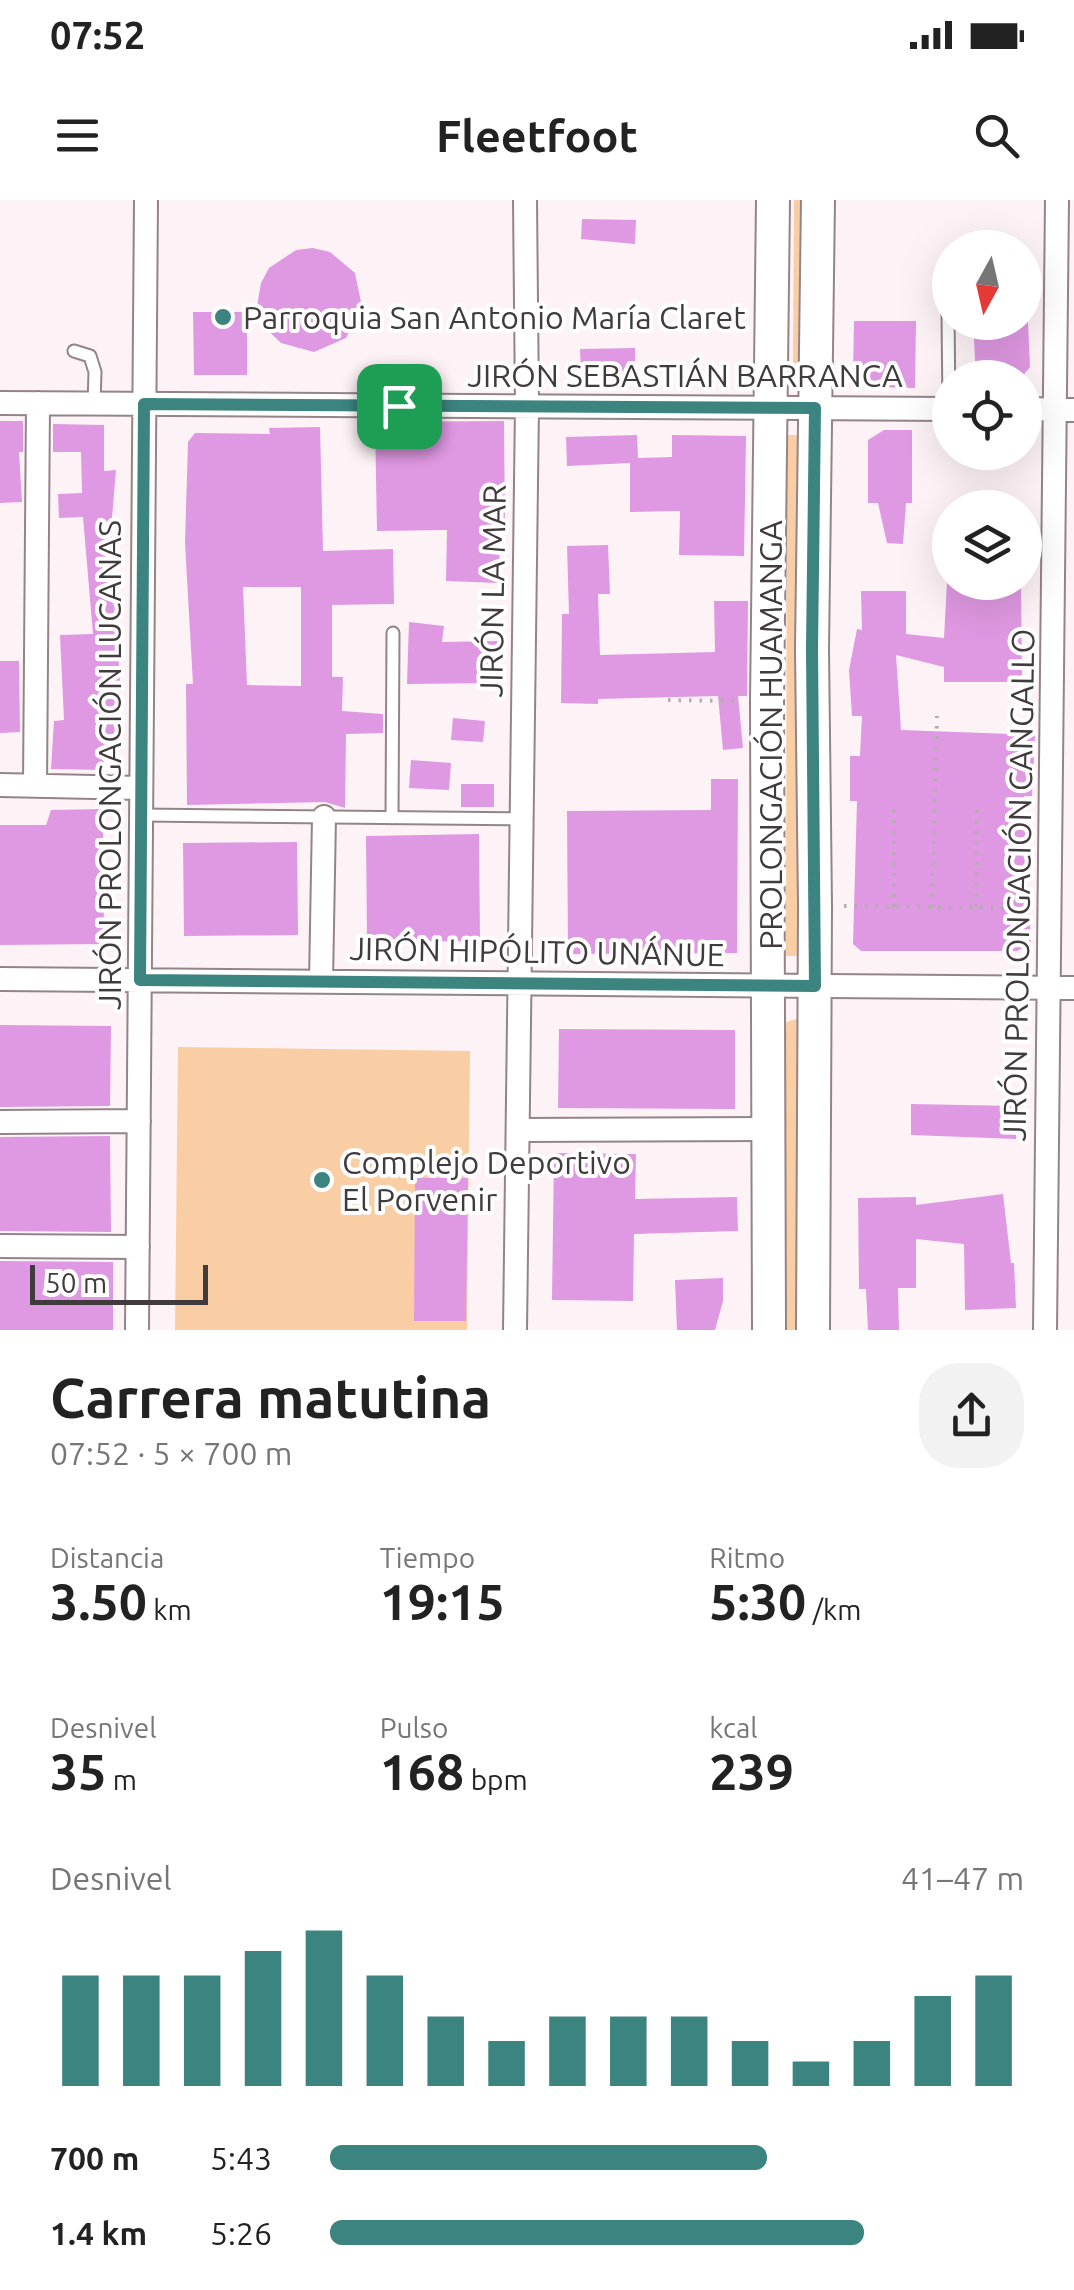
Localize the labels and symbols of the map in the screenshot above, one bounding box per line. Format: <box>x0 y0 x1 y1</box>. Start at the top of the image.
north arrow <box>932 230 1042 340</box>
place label: Parroquia San Antonio María Claret <box>243 299 746 335</box>
marker: Parroquia San Antonio María Claret <box>212 306 234 328</box>
street label: JIRÓN SEBASTIÁN BARRANCA <box>467 357 903 393</box>
pin <box>357 364 442 449</box>
street label: JIRÓN LA MAR <box>472 484 512 698</box>
street label: JIRÓN PROLONGACIÓN LUCANAS <box>91 520 127 1010</box>
street label: PROLONGACIÓN HUAMANGA <box>752 520 788 950</box>
street label: JIRÓN PROLONGACIÓN CANGALLO <box>996 628 1040 1142</box>
street label: JIRÓN HIPÓLITO UNÁNUE <box>349 930 725 972</box>
place label: Complejo Deportivo El Porvenir <box>342 1144 631 1217</box>
marker: Complejo Deportivo El Porvenir <box>311 1169 333 1191</box>
scale bar <box>30 1260 208 1304</box>

